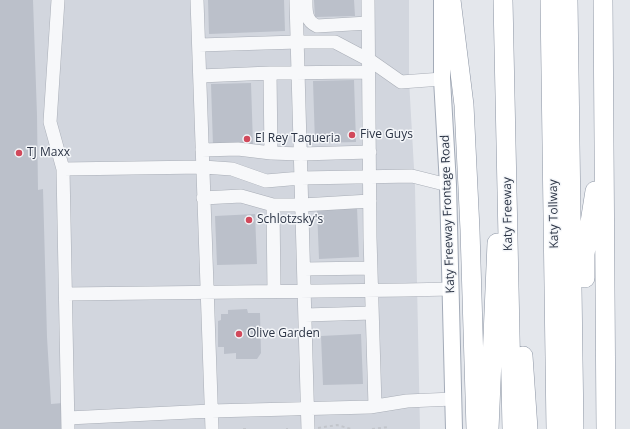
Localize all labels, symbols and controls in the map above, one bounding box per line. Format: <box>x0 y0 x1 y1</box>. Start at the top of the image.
place label: Five Guys <box>360 128 413 142</box>
marker: Five Guys <box>347 130 357 140</box>
place label: El Rey Taqueria <box>255 132 340 146</box>
marker: El Rey Taqueria <box>242 134 252 144</box>
street label: Katy Freeway Frontage Road <box>438 134 458 294</box>
place label: TJ Maxx <box>27 146 70 160</box>
marker: TJ Maxx <box>14 148 24 158</box>
street label: Katy Freeway <box>500 177 516 251</box>
street label: Katy Tollway <box>546 179 562 249</box>
place label: Schlotzsky's <box>257 213 323 227</box>
marker: Schlotzsky's <box>244 215 254 225</box>
place label: Olive Garden <box>247 327 320 341</box>
marker: Olive Garden <box>234 329 244 339</box>

